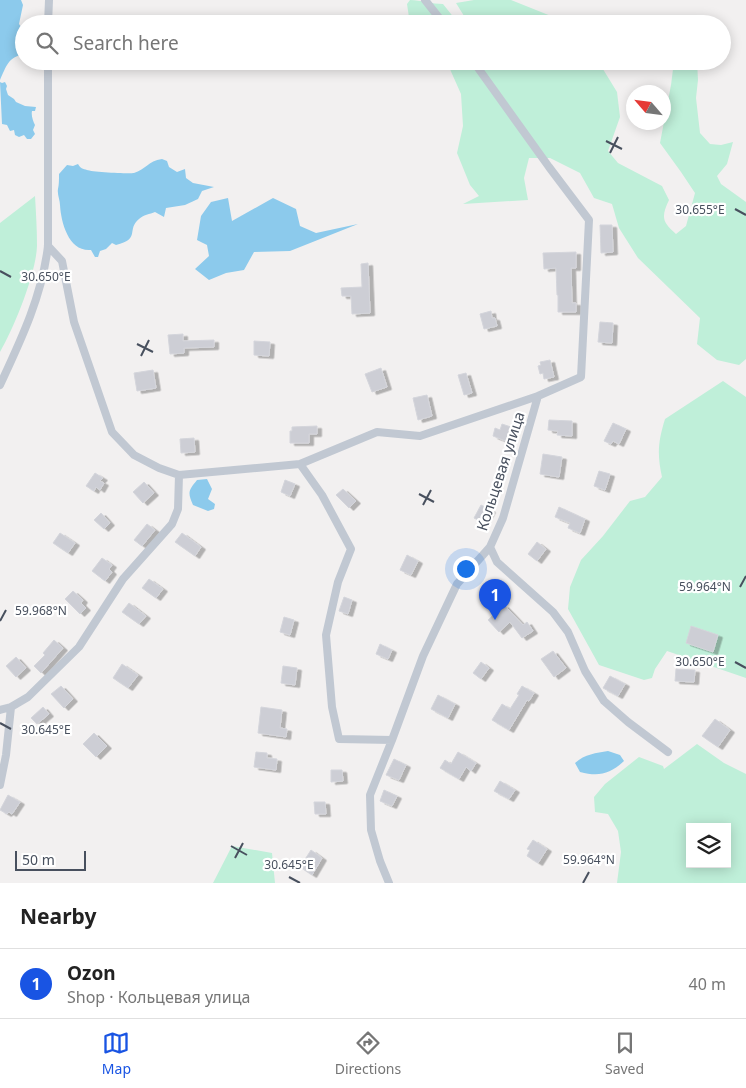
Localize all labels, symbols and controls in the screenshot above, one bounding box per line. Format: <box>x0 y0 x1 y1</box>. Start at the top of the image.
search box <box>15 15 731 70</box>
icon: search <box>33 29 61 57</box>
text: Search here <box>73 30 179 56</box>
north arrow <box>626 85 671 130</box>
text: 30.655°E <box>675 201 725 218</box>
text: 30.650°E <box>21 268 71 285</box>
street label: Кольцевая улица <box>471 409 529 533</box>
your location <box>453 556 479 582</box>
text: 59.964°N <box>679 578 731 595</box>
pin: 1 <box>479 579 511 620</box>
text: 59.968°N <box>15 602 67 619</box>
text: 30.650°E <box>675 653 725 670</box>
text: 30.645°E <box>21 721 71 738</box>
map controls <box>686 823 731 868</box>
button: layers <box>686 823 731 868</box>
scale bar <box>15 848 86 871</box>
text: 50 m <box>22 850 55 869</box>
text: 59.964°N <box>563 851 615 868</box>
text: 30.645°E <box>264 856 314 873</box>
text: Nearby <box>20 902 96 930</box>
text: Ozon <box>67 960 116 986</box>
text: 1 <box>31 973 41 995</box>
text: 40 m <box>689 973 726 995</box>
text: Shop · Кольцевая улица <box>67 986 250 1008</box>
tab: Map <box>102 1029 131 1078</box>
tab: Directions <box>335 1029 401 1078</box>
tab: Saved <box>605 1029 644 1078</box>

